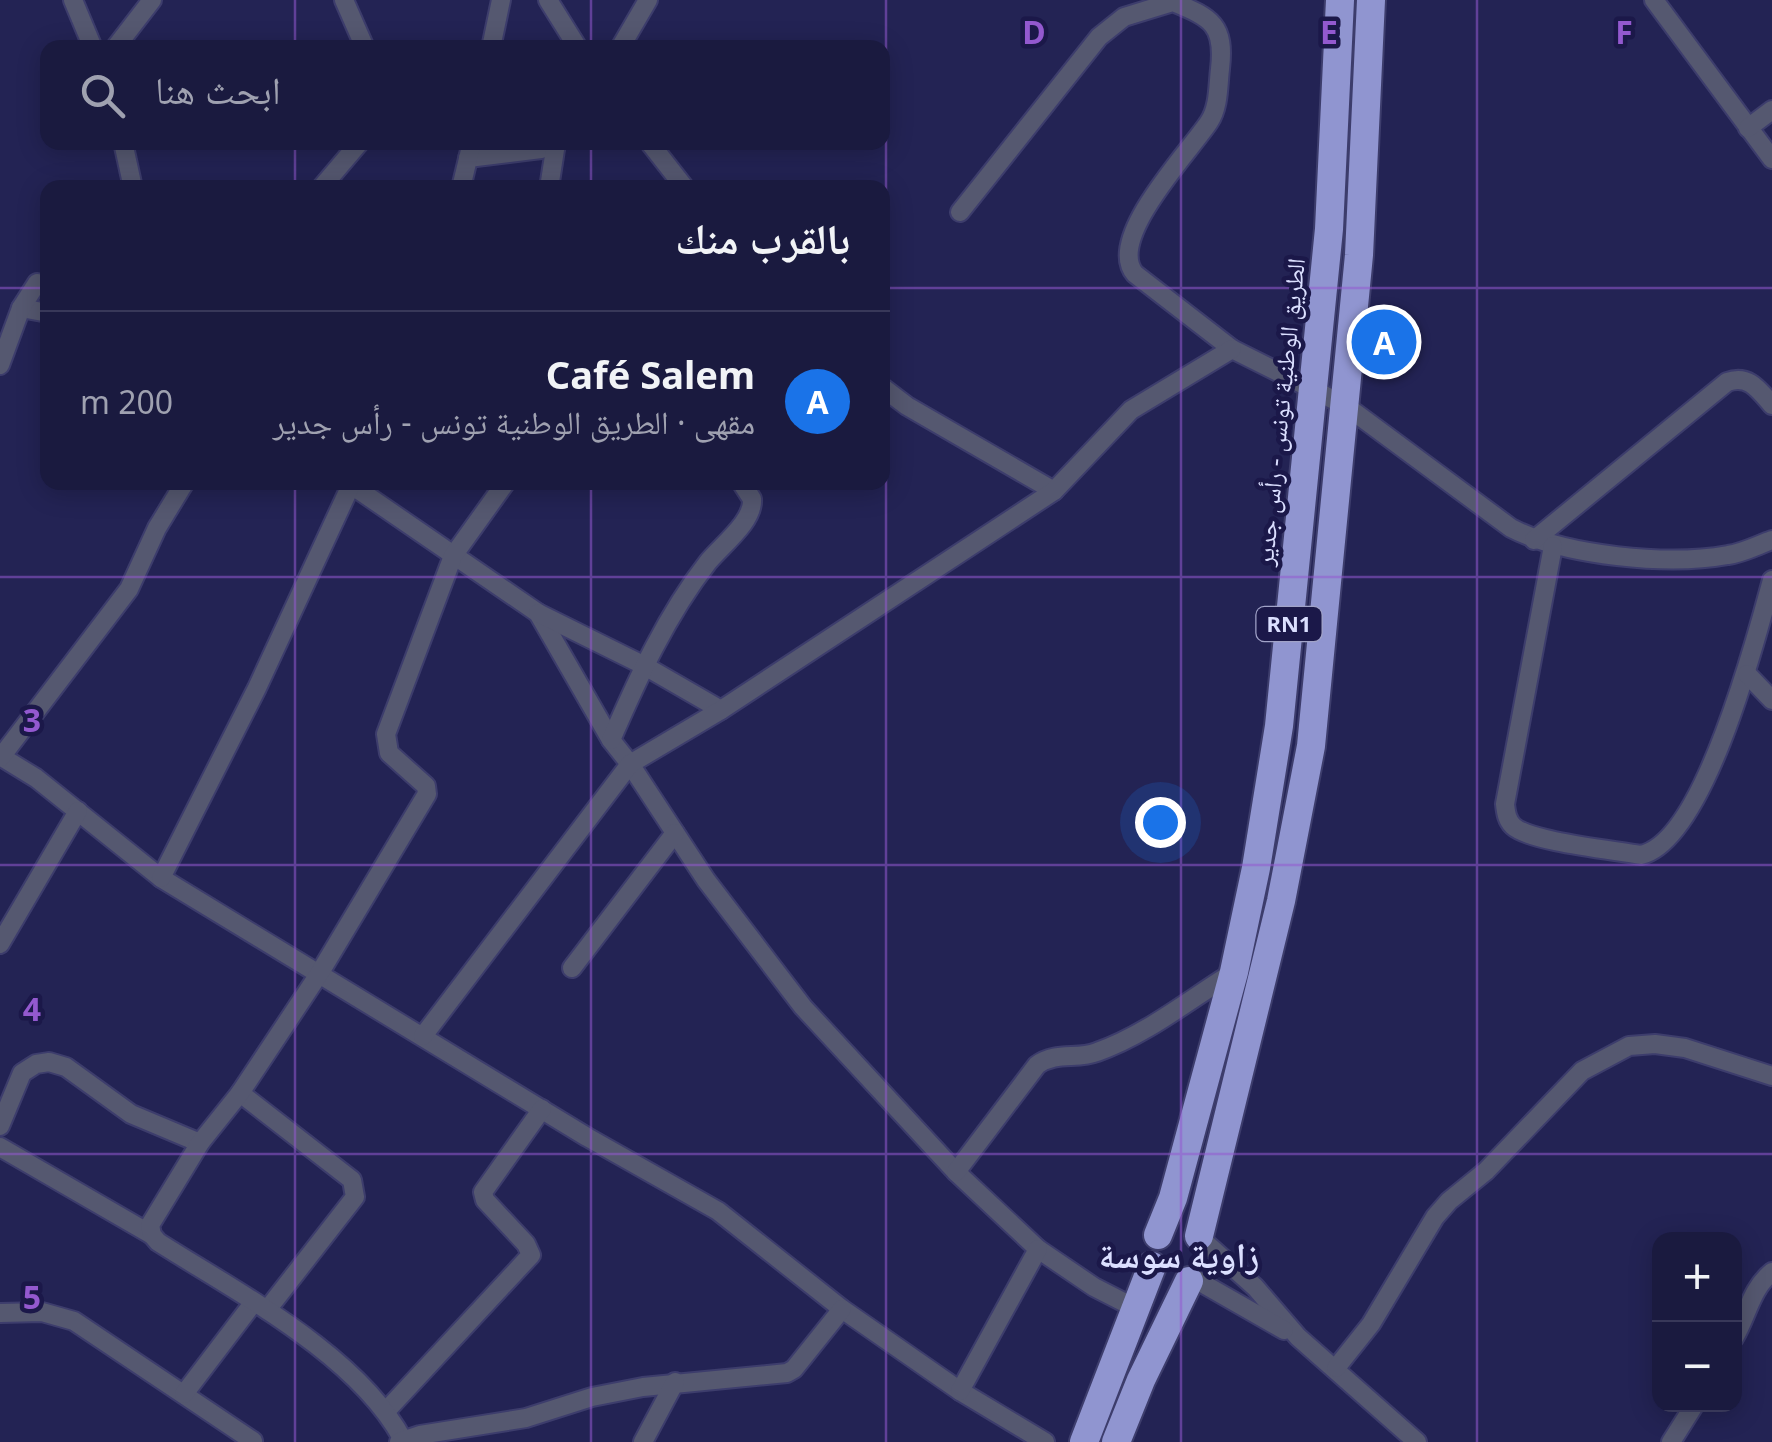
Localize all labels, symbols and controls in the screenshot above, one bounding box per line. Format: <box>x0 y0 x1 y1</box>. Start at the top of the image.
text: D <box>1022 10 1046 53</box>
text: E <box>1320 10 1338 53</box>
text: F <box>1615 10 1633 53</box>
search box <box>40 40 890 150</box>
text: ابحث هنا <box>155 63 281 115</box>
icon: search <box>75 68 130 123</box>
text: بالقرب منك <box>675 209 850 266</box>
street label: الطريق الوطنية تونس - رأس جدير <box>1246 256 1312 568</box>
pin: A <box>1352 304 1416 380</box>
text: Café Salem <box>546 348 755 400</box>
text: 200 m <box>80 380 173 423</box>
text: A <box>806 380 829 423</box>
text: مقهى · الطريق الوطنية تونس - رأس جدير <box>273 400 755 443</box>
road number: RN1 <box>1256 607 1322 641</box>
text: 3 <box>23 698 41 741</box>
your location <box>1135 797 1186 848</box>
text: 4 <box>23 987 41 1030</box>
district label: زاوية سوسة <box>1099 1231 1259 1278</box>
map controls <box>1652 1232 1742 1412</box>
button: + <box>1652 1232 1742 1322</box>
text: 5 <box>23 1275 41 1318</box>
button: − <box>1652 1322 1742 1412</box>

